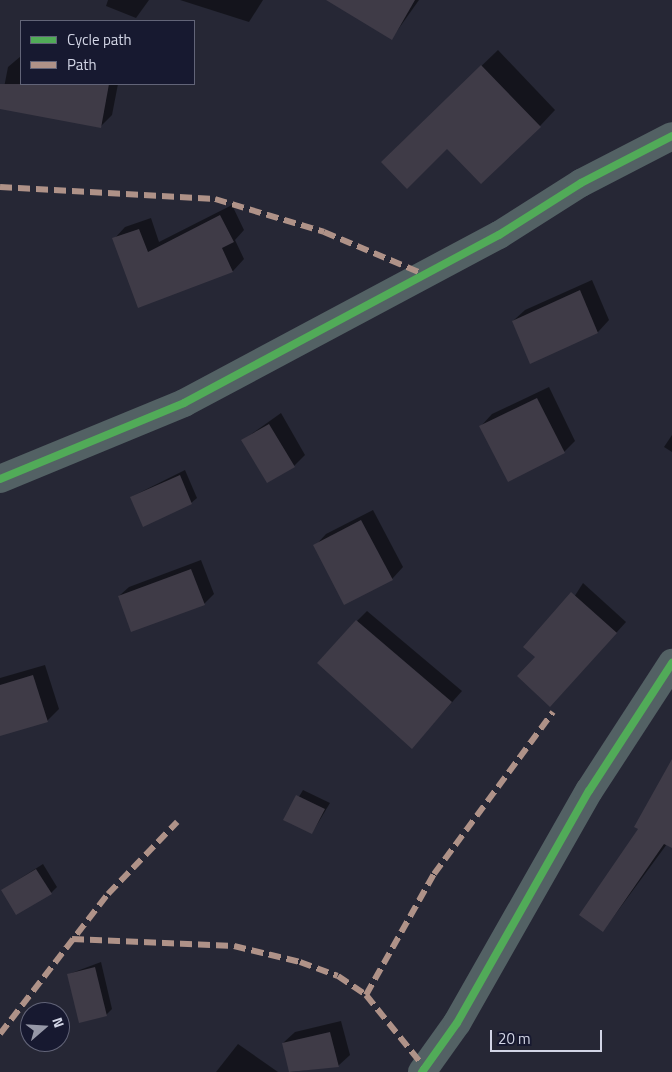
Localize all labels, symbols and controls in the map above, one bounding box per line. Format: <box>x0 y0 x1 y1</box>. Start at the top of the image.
legend <box>20 20 195 85</box>
text: Cycle path <box>67 28 132 51</box>
text: Path <box>67 53 97 76</box>
north arrow <box>20 1002 70 1052</box>
text: N <box>47 1014 70 1030</box>
scale bar <box>492 1020 604 1052</box>
text: 20 m <box>498 1027 531 1050</box>

